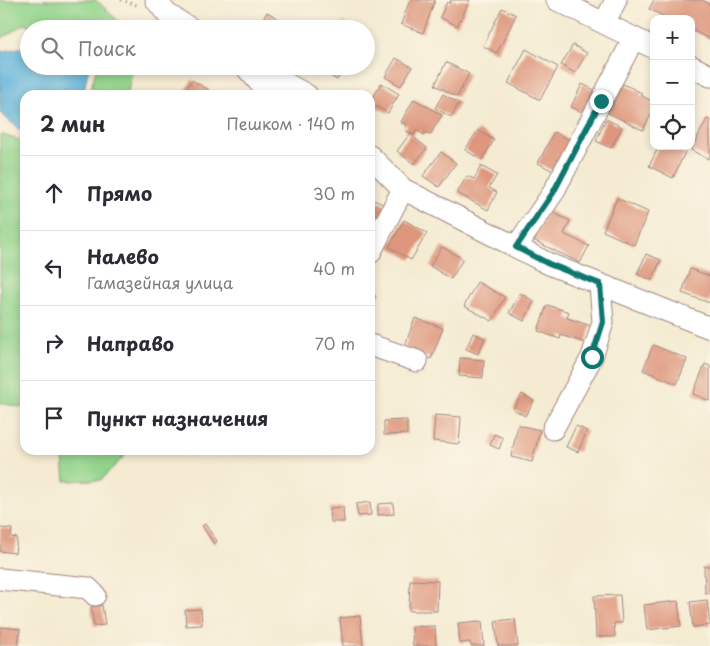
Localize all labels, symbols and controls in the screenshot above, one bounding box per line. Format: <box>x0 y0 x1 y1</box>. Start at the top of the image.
map controls <box>650 15 695 150</box>
button: + <box>650 15 695 60</box>
search box <box>20 20 375 75</box>
icon: search <box>38 34 66 62</box>
text: Поиск <box>78 34 136 62</box>
button: − <box>650 60 695 105</box>
route end <box>590 90 613 113</box>
button: locate <box>650 105 695 150</box>
text: 2 мин <box>40 107 105 139</box>
text: Пешком · 140 m <box>227 111 355 135</box>
icon: ahead <box>40 179 68 207</box>
text: Прямо <box>87 179 152 207</box>
text: 30 m <box>313 181 355 205</box>
text: Налево <box>87 242 159 270</box>
icon: left <box>40 254 68 282</box>
text: 40 m <box>313 256 355 280</box>
text: Гамазейная улица <box>87 270 233 294</box>
icon: right <box>40 329 68 357</box>
text: Направо <box>87 329 174 357</box>
text: 70 m <box>315 331 355 355</box>
route start <box>581 346 604 369</box>
icon: arrive <box>40 404 68 432</box>
text: Пункт назначения <box>87 404 268 432</box>

